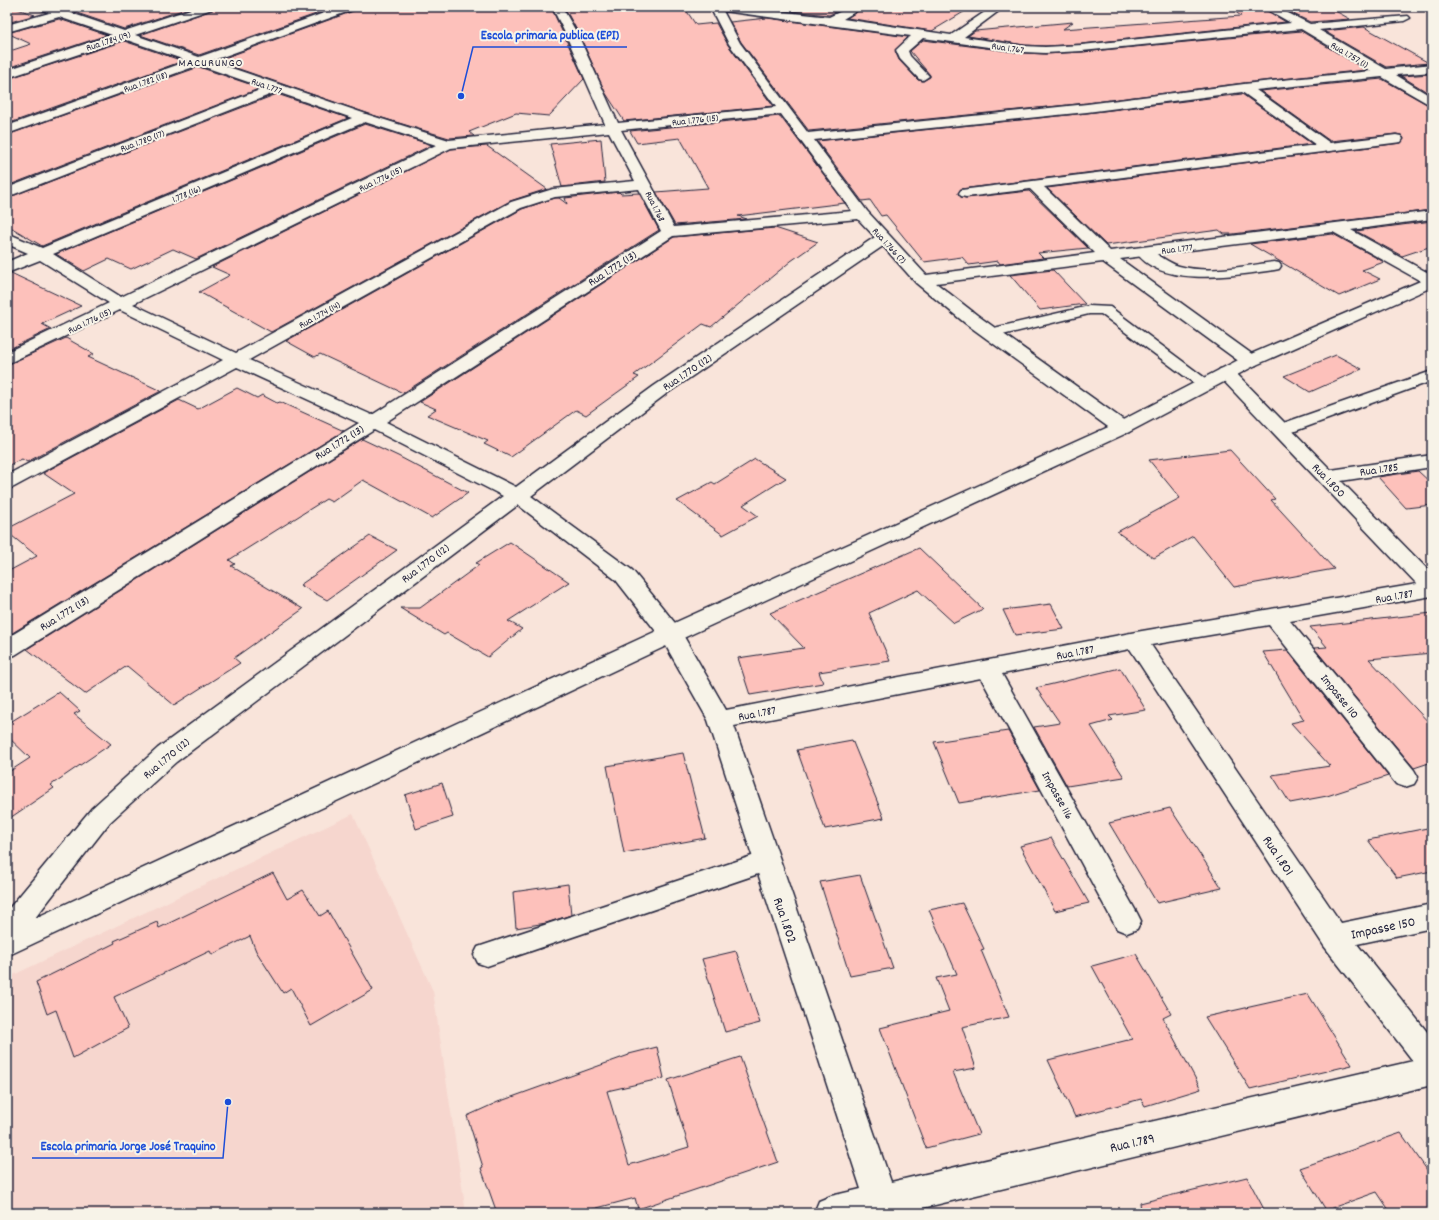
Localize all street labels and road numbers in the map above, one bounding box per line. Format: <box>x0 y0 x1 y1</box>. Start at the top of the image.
street label: Rua 1.784 (19) <box>85 28 133 56</box>
street label: Rua 1.757 (1) <box>1327 39 1371 73</box>
street label: Rua 1.767 <box>991 40 1025 58</box>
street label: Rua 1.782 (18) <box>122 68 170 97</box>
street label: Rua 1.777 <box>249 75 284 99</box>
street label: Rua 1.776 (15) <box>671 112 720 130</box>
street label: Rua 1.780 (17) <box>118 127 167 157</box>
street label: Rua 1.776 (15) <box>357 163 405 196</box>
street label: 1.778 (16) <box>170 182 204 207</box>
street label: Rua 1.768 <box>641 189 668 225</box>
street label: Rua 1.766 (7) <box>868 225 909 268</box>
street label: Rua 1.777 <box>1161 241 1194 259</box>
street label: Rua 1.772 (13) <box>585 247 641 291</box>
street label: Rua 1.774 (14) <box>297 298 344 333</box>
street label: Rua 1.776 (15) <box>66 305 114 338</box>
street label: Rua 1.770 (12) <box>660 350 716 396</box>
street label: Rua 1.772 (13) <box>312 421 368 465</box>
street label: Rua 1.785 <box>1359 459 1400 482</box>
street label: Rua 1.800 <box>1307 460 1349 502</box>
street label: Rua 1.770 (12) <box>398 540 454 588</box>
street label: Rua 1.787 <box>1374 586 1415 609</box>
street label: Rua 1.772 (13) <box>37 592 93 636</box>
street label: Rua 1.787 <box>1055 641 1096 665</box>
street label: Impasse 110 <box>1316 671 1362 723</box>
street label: Rua 1.787 <box>737 702 778 726</box>
street label: Rua 1.770 (12) <box>140 735 194 784</box>
street label: Impasse 116 <box>1037 769 1077 823</box>
street label: Rua 1.801 <box>1257 832 1298 880</box>
street label: Rua 1.802 <box>767 895 801 946</box>
street label: Impasse 150 <box>1349 912 1417 946</box>
street label: Rua 1.789 <box>1108 1129 1157 1159</box>

